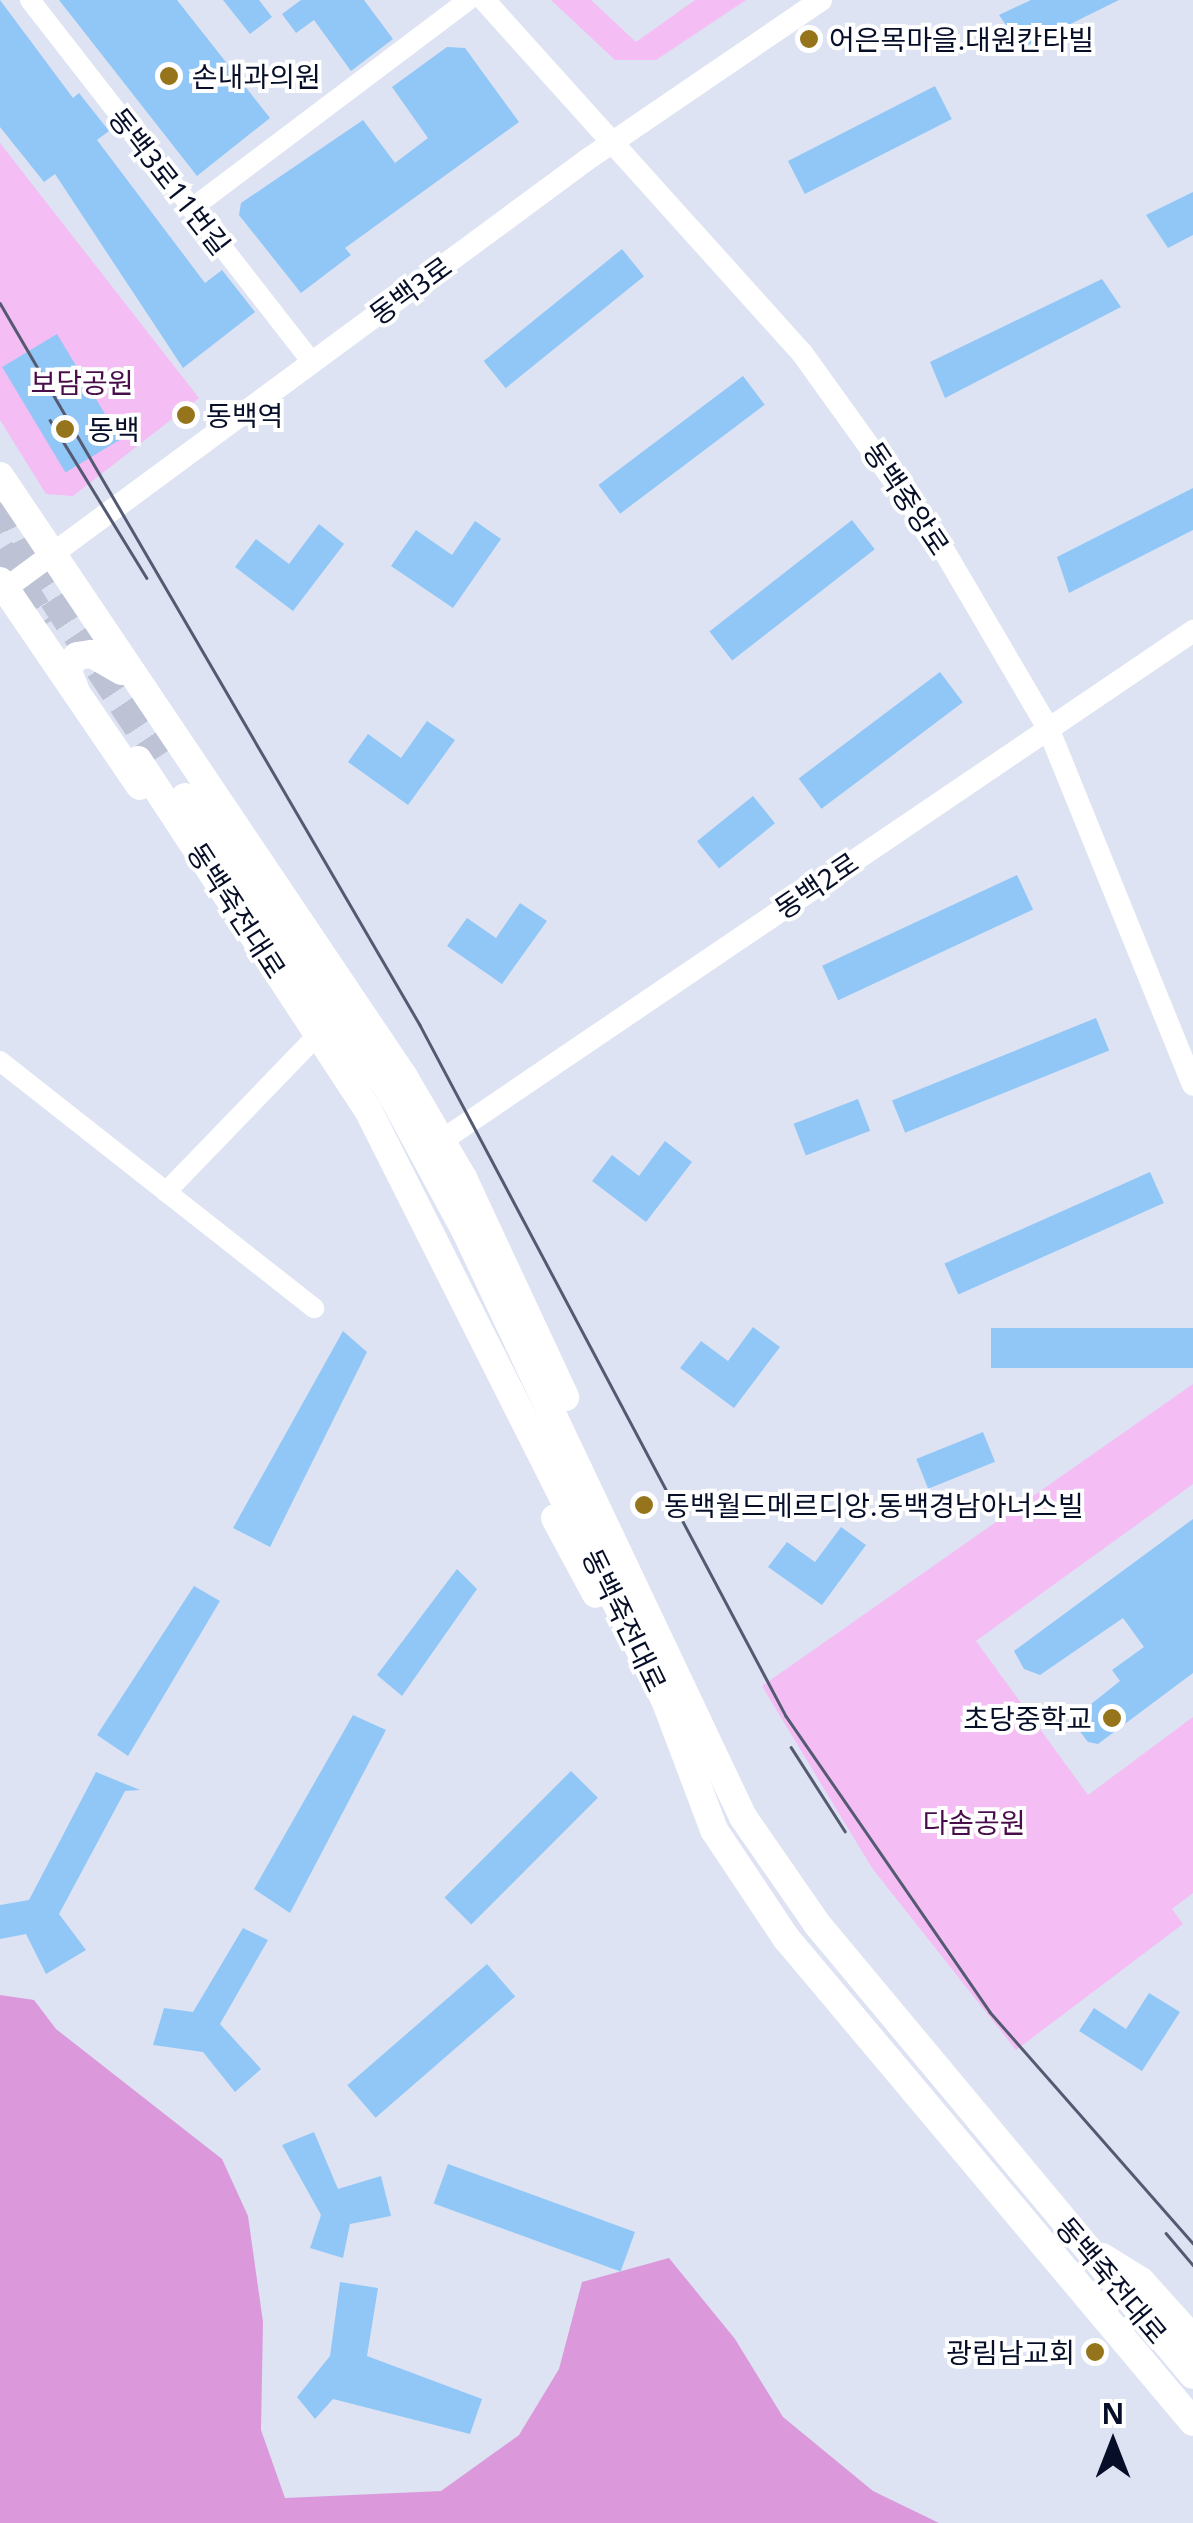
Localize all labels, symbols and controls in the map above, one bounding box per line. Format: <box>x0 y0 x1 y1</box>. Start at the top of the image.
place label: 어은목마을.대원칸타빌 <box>829 22 1094 56</box>
marker: 어은목마을.대원칸타빌 <box>798 28 820 50</box>
place label: 손내과의원 <box>192 59 321 93</box>
marker: 손내과의원 <box>156 63 182 89</box>
street label: 동백3로11번길 <box>102 101 238 261</box>
street label: 동백3로 <box>362 249 458 331</box>
park label: 보담공원 <box>30 365 134 399</box>
place label: 동백역 <box>206 398 283 432</box>
marker: 동백역 <box>175 404 197 426</box>
place label: 동백 <box>88 412 140 446</box>
marker: 동백 <box>52 416 78 442</box>
street label: 동백중앙로 <box>857 435 957 561</box>
street label: 동백죽전대로 <box>181 836 293 984</box>
street label: 동백2로 <box>768 845 864 925</box>
place label: 동백월드메르디앙.동백경남아너스빌 <box>664 1488 1084 1522</box>
marker: 동백월드메르디앙.동백경남아너스빌 <box>633 1494 655 1516</box>
street label: 동백죽전대로 <box>576 1543 674 1697</box>
place label: 초당중학교 <box>963 1701 1092 1735</box>
marker: 초당중학교 <box>1101 1707 1123 1729</box>
park label: 다솜공원 <box>922 1805 1026 1839</box>
street label: 동백죽전대로 <box>1049 2210 1175 2350</box>
place label: 광림남교회 <box>946 2335 1075 2369</box>
marker: 광림남교회 <box>1084 2341 1106 2363</box>
north arrow <box>1063 2393 1163 2493</box>
text: N <box>1102 2394 1124 2432</box>

